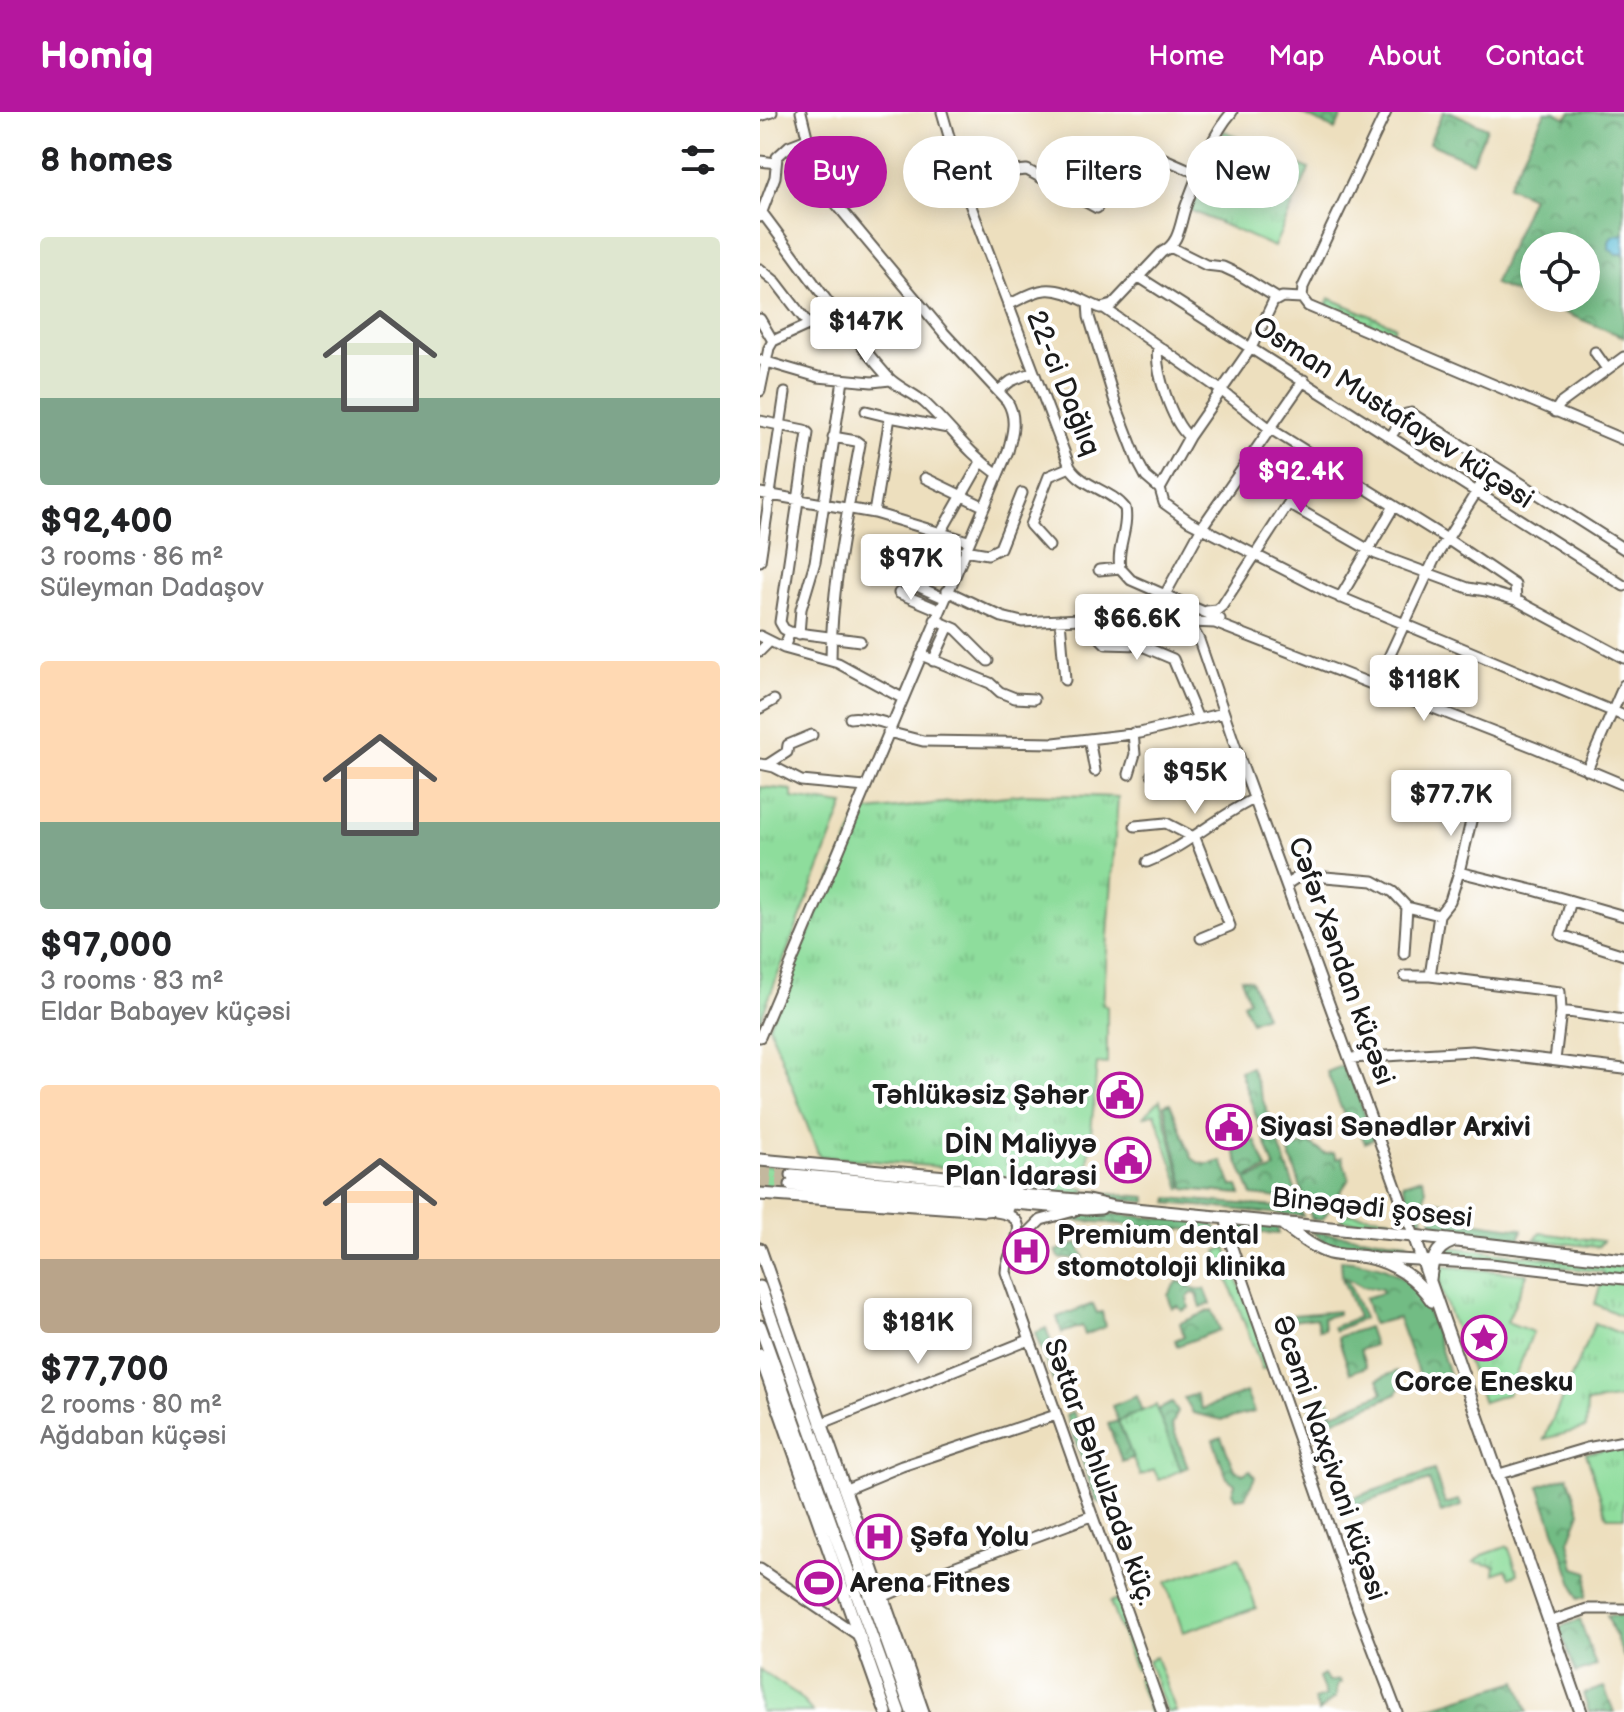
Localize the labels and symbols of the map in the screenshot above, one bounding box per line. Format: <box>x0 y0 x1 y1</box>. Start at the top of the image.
pin: $147K <box>810 297 922 365</box>
street label: 22-ci Dağlıq <box>1019 306 1107 460</box>
street label: Osman Mustafayev küçəsi <box>1247 310 1539 516</box>
pin: $92.4K <box>1236 447 1366 515</box>
pin: $97K <box>864 534 958 602</box>
pin: $66.6K <box>1072 594 1202 662</box>
pin: $118K <box>1368 655 1480 723</box>
pin: $95K <box>1148 748 1242 816</box>
pin: $77.7K <box>1386 770 1516 838</box>
street label: Cəfər Xəndan küçəsi <box>1281 832 1401 1090</box>
public building icon: Təhlükəsiz Şəhər <box>1096 1071 1144 1119</box>
place label: Təhlükəsiz Şəhər <box>872 1079 1090 1112</box>
public building icon: Siyasi Sənədlər Arxivi <box>1205 1103 1253 1151</box>
place label: Siyasi Sənədlər Arxivi <box>1260 1111 1531 1144</box>
place label: DİN Maliyyə Plan İdarəsi <box>944 1126 1097 1193</box>
public building icon: DİN Maliyyə Plan İdarəsi <box>1104 1136 1152 1184</box>
street label: Binəqədi şosesi <box>1270 1181 1474 1235</box>
place label: Premium dental stomotoloji klinika <box>1057 1219 1286 1284</box>
hospital icon: Premium dental stomotoloji klinika <box>1002 1227 1050 1275</box>
pin: $181K <box>862 1298 974 1366</box>
street label: Əcəmi Naxçivani küçəsi <box>1265 1311 1393 1605</box>
place icon: Corce Enesku <box>1460 1314 1508 1362</box>
street label: Səttar Bəhlulzadə küç. <box>1036 1334 1164 1610</box>
place label: Corce Enesku <box>1394 1366 1574 1399</box>
hospital icon: Şəfa Yolu <box>855 1513 903 1561</box>
place label: Şəfa Yolu <box>910 1521 1029 1554</box>
sports icon: Arena Fitnes <box>795 1559 843 1607</box>
place label: Arena Fitnes <box>849 1567 1010 1600</box>

